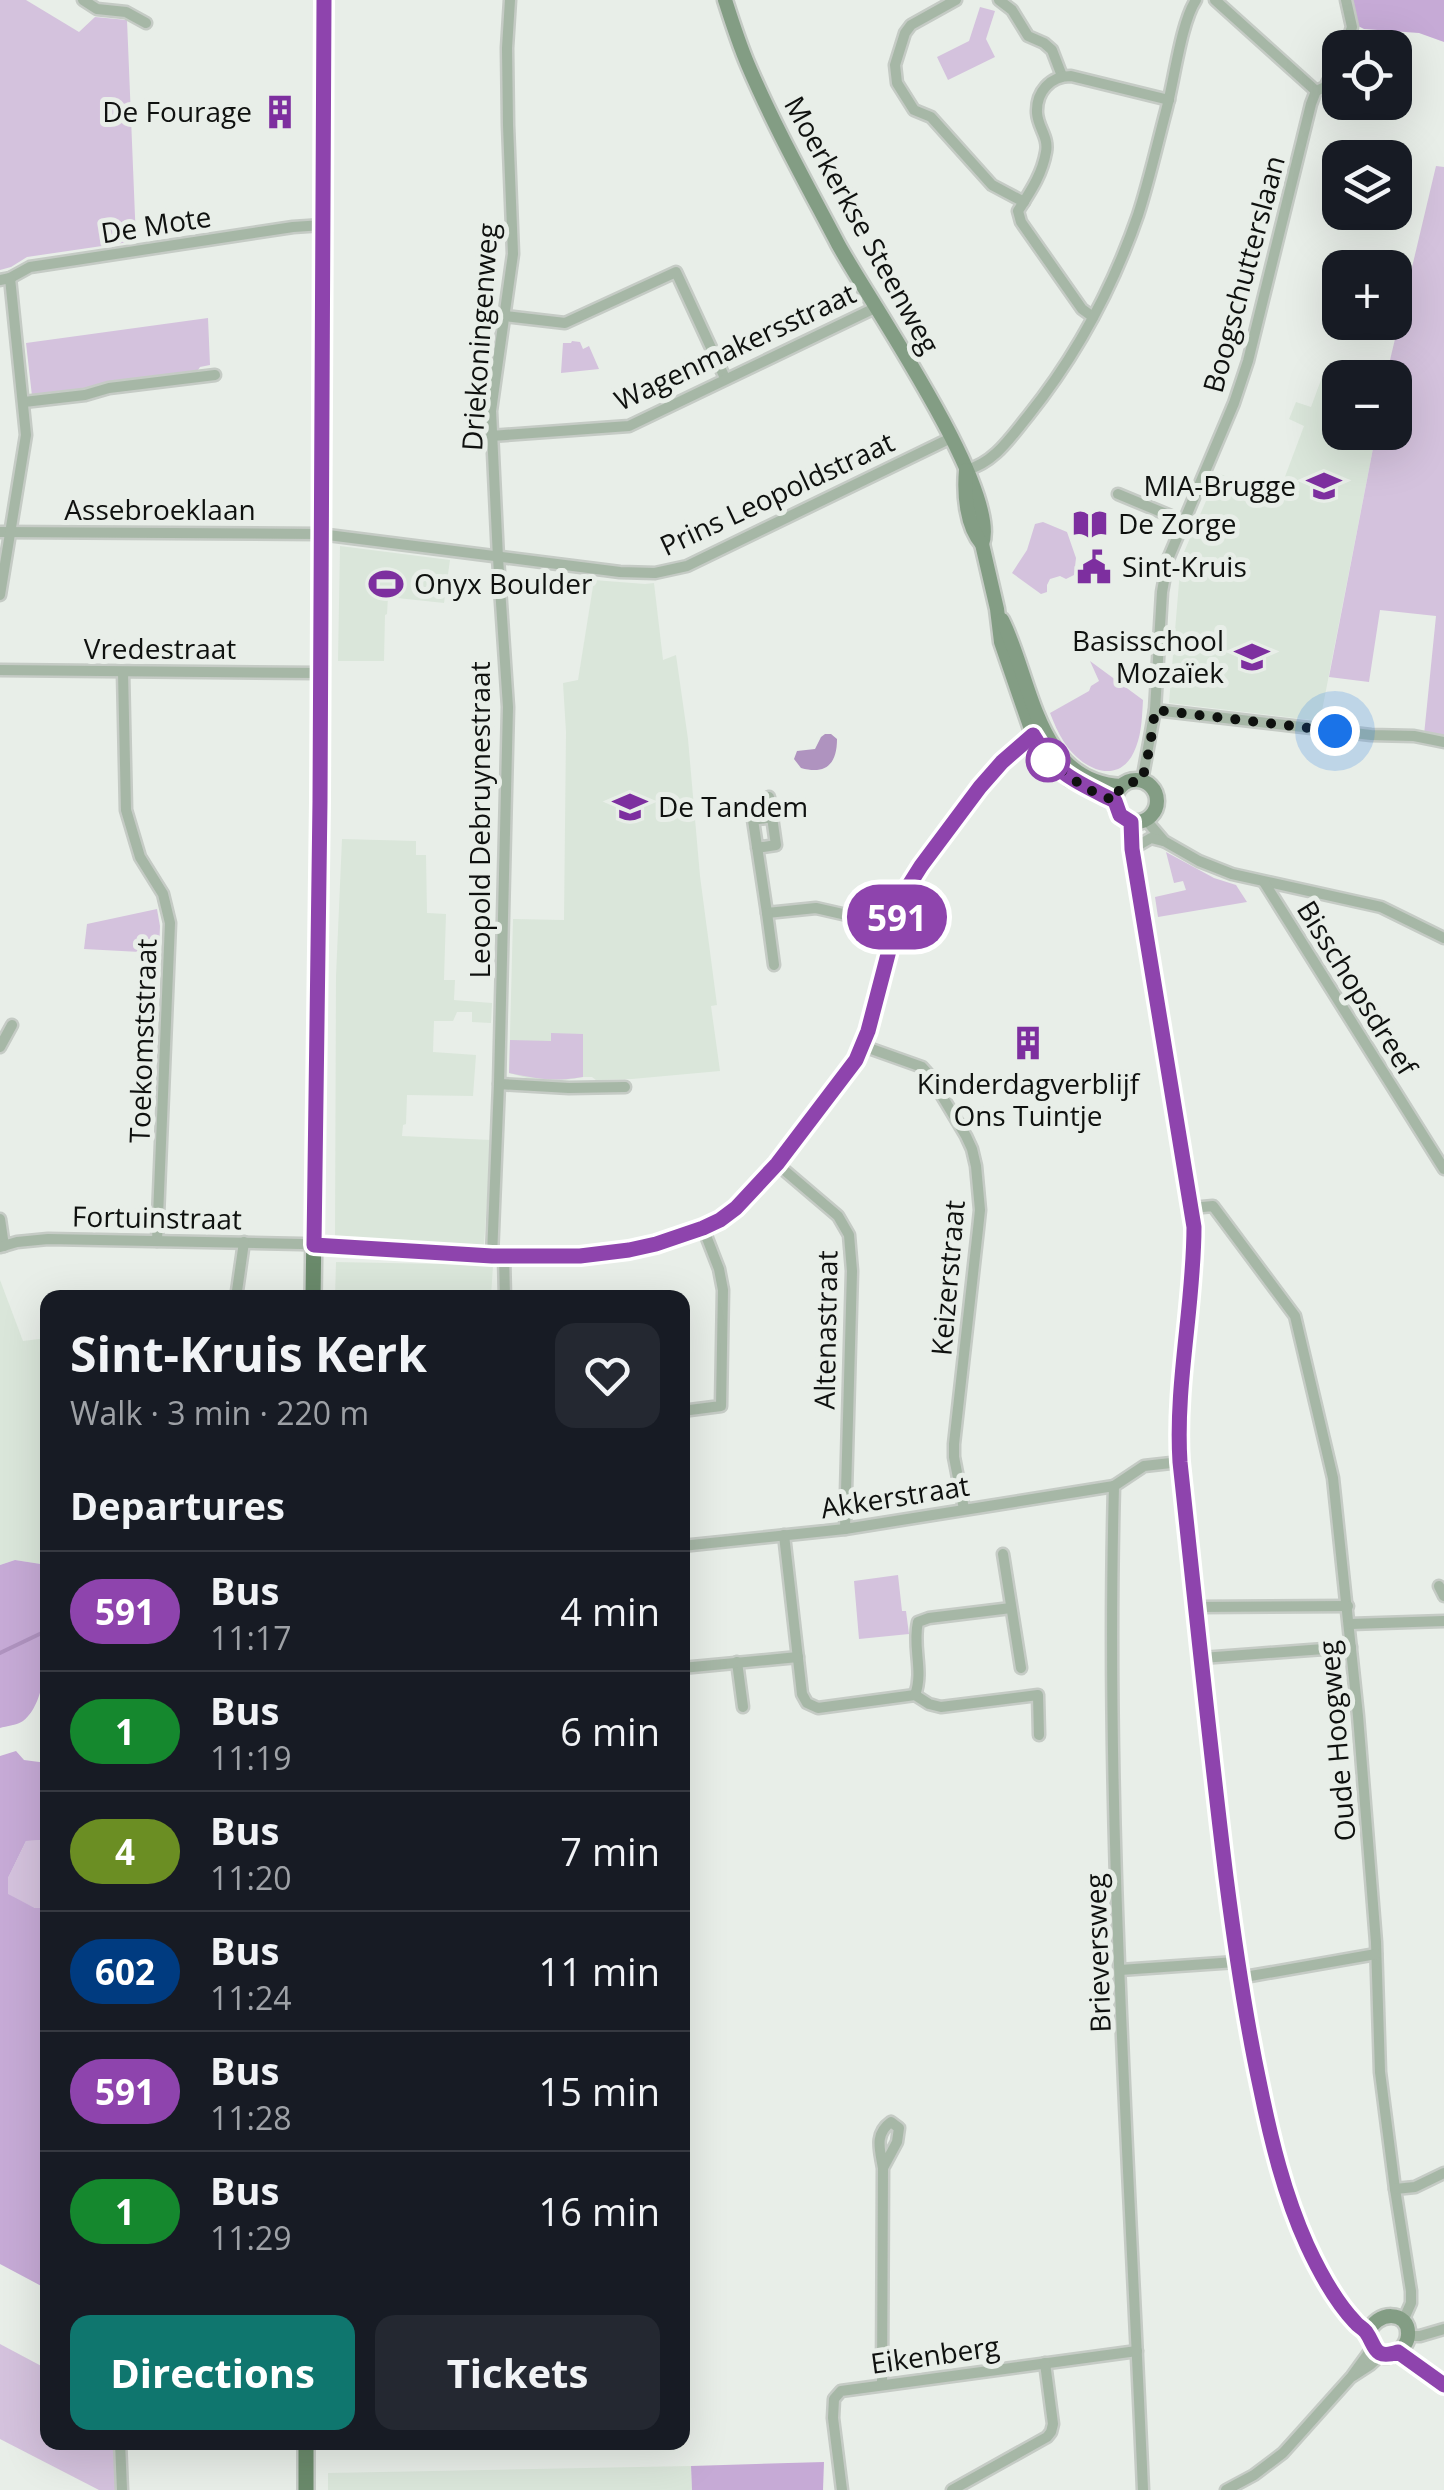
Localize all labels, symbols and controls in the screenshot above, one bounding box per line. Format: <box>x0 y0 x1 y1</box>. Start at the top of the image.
map controls <box>1322 30 1412 450</box>
button: locate <box>1322 30 1412 120</box>
street label: Moerkerkse Steenweg <box>776 89 949 360</box>
place label: De Fourage <box>102 92 252 130</box>
building icon: De Fourage <box>261 93 299 131</box>
button: layers <box>1322 140 1412 230</box>
street label: Boogschutterslaan <box>1193 151 1293 396</box>
street label: De Mote <box>98 197 214 251</box>
street label: Driekoningenweg <box>452 222 506 452</box>
button: + <box>1322 250 1412 340</box>
street label: Wagenmakersstraat <box>608 273 861 419</box>
button: − <box>1322 360 1412 450</box>
street label: Prins Leopoldstraat <box>653 422 900 564</box>
place label: MIA-Brugge <box>1143 466 1296 504</box>
school or university icon: MIA-Brugge <box>1305 467 1343 505</box>
street label: Assebroeklaan <box>64 490 256 528</box>
place label: De Zorge <box>1118 504 1237 542</box>
library icon: De Zorge <box>1071 505 1109 543</box>
place label: Sint-Kruis <box>1122 547 1247 585</box>
public building icon: Sint-Kruis <box>1075 548 1113 586</box>
place label: Onyx Boulder <box>414 564 593 602</box>
sports icon: Onyx Boulder <box>367 565 405 603</box>
place label: Basisschool Mozaïek <box>1072 621 1224 691</box>
street label: Vredestraat <box>84 629 236 667</box>
school or university icon: Basisschool Mozaïek <box>1233 638 1271 676</box>
street label: Leopold Debruynestraat <box>460 661 498 979</box>
your location <box>1310 706 1360 756</box>
unlabelled marker <box>1027 739 1069 781</box>
place label: De Tandem <box>658 787 808 825</box>
school or university icon: De Tandem <box>611 788 649 826</box>
line badge: 591 <box>840 884 954 950</box>
street label: Bisschopsdreef <box>1289 893 1428 1083</box>
text: 591 <box>867 894 927 941</box>
street label: Toekomststraat <box>119 938 165 1144</box>
building icon: Kinderdagverblijf Ons Tuintje <box>1009 1024 1047 1062</box>
place label: Kinderdagverblijf Ons Tuintje <box>917 1064 1141 1134</box>
street label: Fortuinstraat <box>72 1197 242 1237</box>
street label: Keizerstraat <box>921 1198 973 1357</box>
street label: Altenastraat <box>805 1250 845 1410</box>
text: Sint-Kruis Kerk <box>70 1321 427 1386</box>
button: heart <box>555 1323 660 1428</box>
text: Walk · 3 min · 220 m <box>70 1391 369 1434</box>
street label: Akkerstraat <box>818 1465 972 1527</box>
text: Departures <box>70 1479 285 1531</box>
text: Bus <box>210 1564 279 1616</box>
text: 4 min <box>560 1585 660 1637</box>
text: 591 <box>95 1588 155 1635</box>
text: 11:17 <box>210 1616 292 1659</box>
street label: Oude Hoogweg <box>1308 1639 1364 1843</box>
text: Bus <box>210 1684 279 1736</box>
text: 6 min <box>560 1705 660 1757</box>
text: 1 <box>115 1708 135 1755</box>
text: 11:19 <box>210 1736 292 1779</box>
text: Bus <box>210 1804 279 1856</box>
text: 7 min <box>560 1825 660 1877</box>
text: 4 <box>115 1828 135 1875</box>
text: 11:20 <box>210 1856 292 1899</box>
street label: Brieversweg <box>1075 1873 1119 2033</box>
text: Bus <box>210 1924 279 1976</box>
text: 11 min <box>539 1945 660 1997</box>
text: 602 <box>95 1948 155 1995</box>
text: 11:24 <box>210 1976 292 2019</box>
text: Bus <box>210 2044 279 2096</box>
text: 15 min <box>539 2065 660 2117</box>
text: 591 <box>95 2068 155 2115</box>
text: 11:28 <box>210 2096 292 2139</box>
text: Bus <box>210 2164 279 2216</box>
text: 16 min <box>539 2185 660 2237</box>
text: 1 <box>115 2188 135 2235</box>
text: 11:29 <box>210 2216 292 2259</box>
button: Directions <box>70 2315 355 2430</box>
button: Tickets <box>375 2315 660 2430</box>
street label: Eikenberg <box>868 2326 1002 2382</box>

